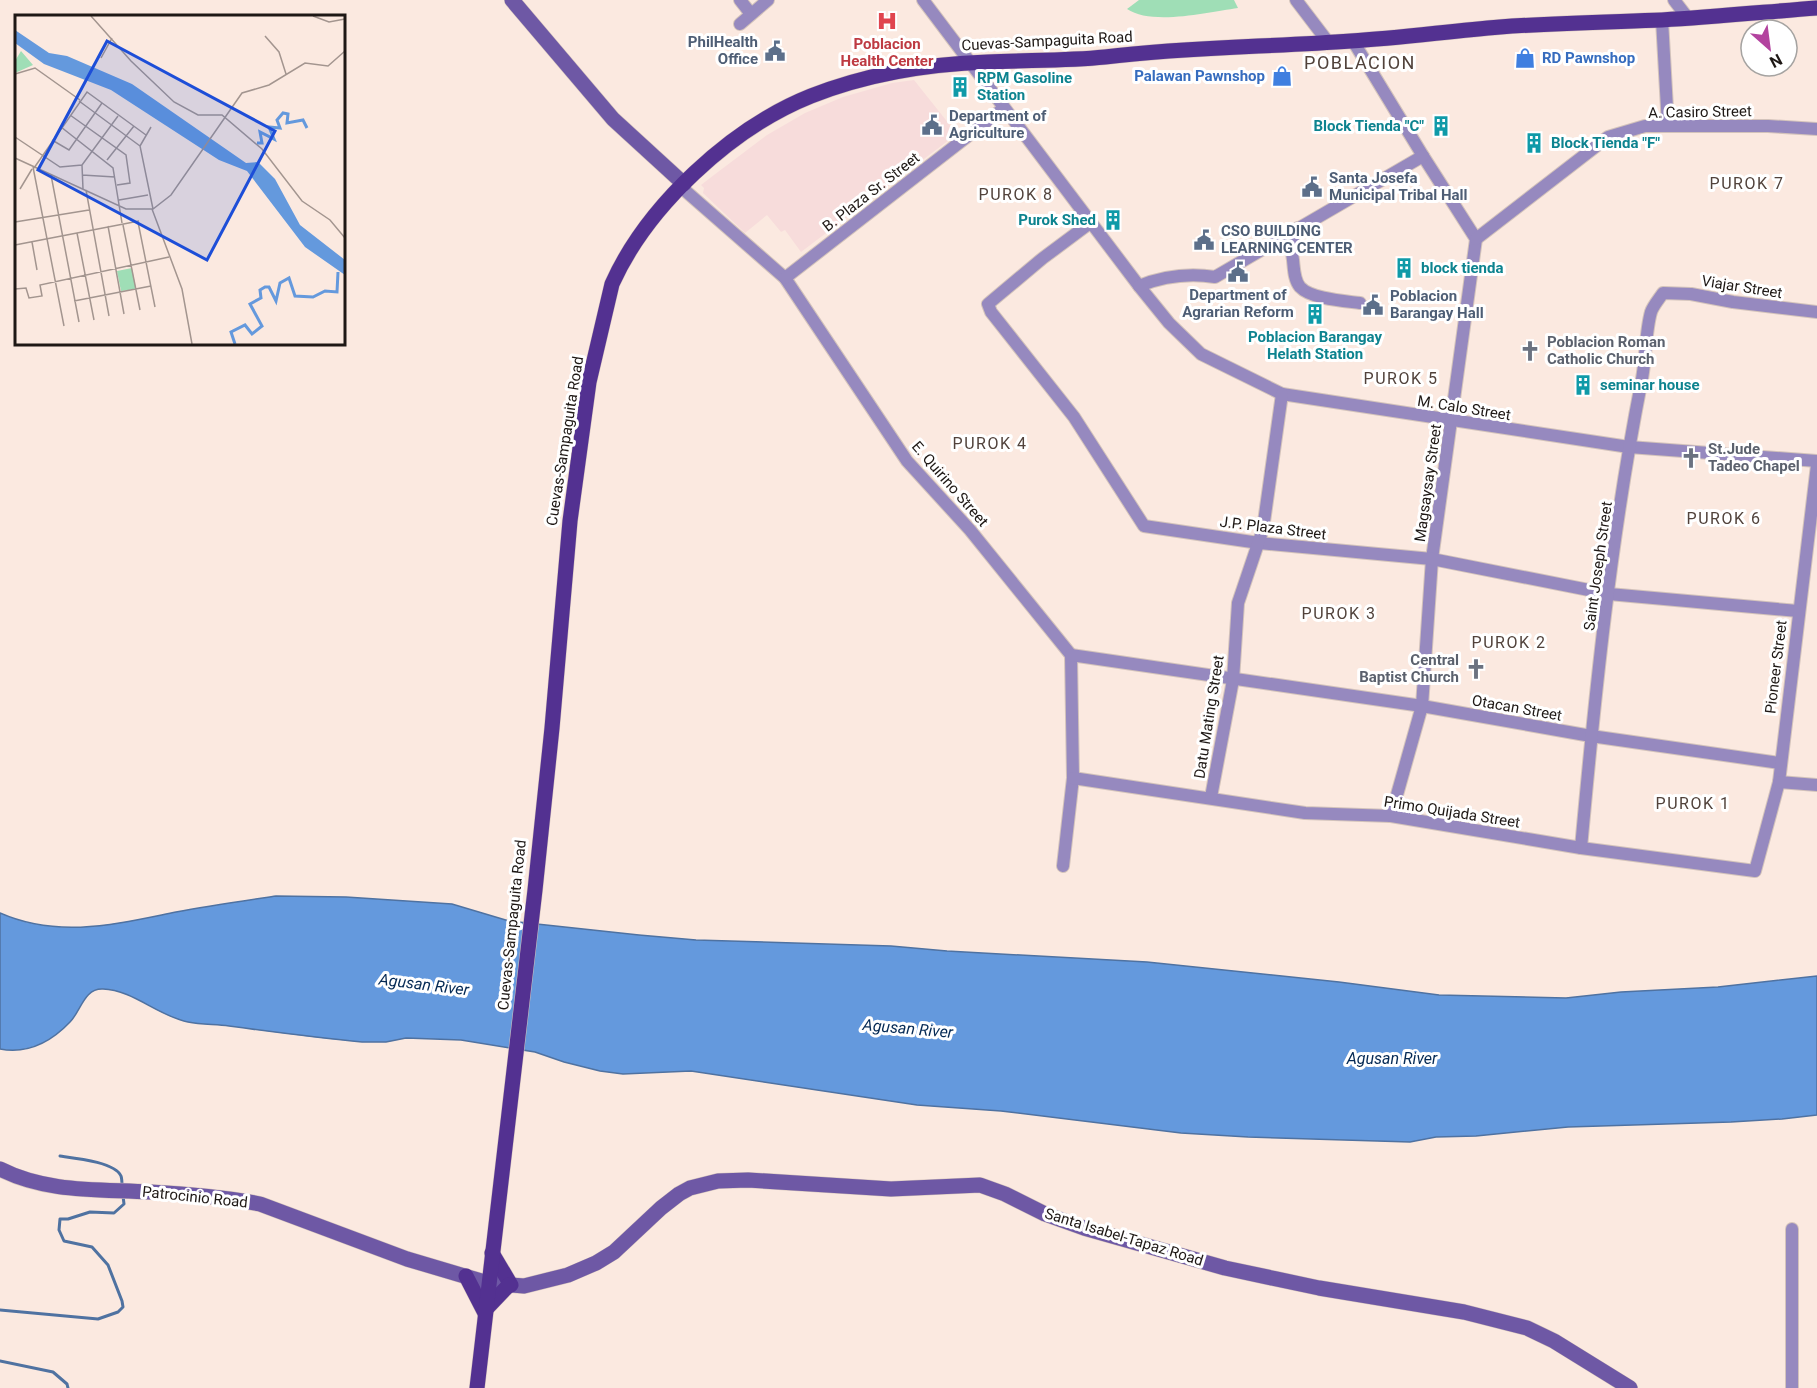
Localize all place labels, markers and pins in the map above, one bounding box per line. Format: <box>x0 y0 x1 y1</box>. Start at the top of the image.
hospital icon: Poblacion Health Center <box>875 9 899 33</box>
place label: PhilHealth Office <box>688 33 758 68</box>
place label: Poblacion Health Center <box>841 35 934 70</box>
public building icon: PhilHealth Office <box>763 39 787 63</box>
shop icon: RD Pawnshop <box>1513 46 1537 70</box>
place label: RD Pawnshop <box>1542 49 1635 67</box>
shop icon: Palawan Pawnshop <box>1270 64 1294 88</box>
place label: Palawan Pawnshop <box>1134 67 1265 85</box>
place label: RPM Gasoline Station <box>977 69 1072 104</box>
building icon: RPM Gasoline Station <box>948 75 972 99</box>
place label: Department of Agriculture <box>949 107 1047 142</box>
public building icon: Department of Agriculture <box>920 113 944 137</box>
building icon: Block Tienda "C" <box>1429 114 1453 138</box>
place label: Block Tienda "C" <box>1313 117 1424 135</box>
building icon: Block Tienda "F" <box>1522 131 1546 155</box>
place label: Block Tienda "F" <box>1551 134 1660 152</box>
place label: Santa Josefa Municipal Tribal Hall <box>1329 169 1467 204</box>
public building icon: Santa Josefa Municipal Tribal Hall <box>1300 175 1324 199</box>
building icon: Purok Shed <box>1101 208 1125 232</box>
place label: Purok Shed <box>1018 211 1096 229</box>
place label: CSO BUILDING LEARNING CENTER <box>1221 222 1353 257</box>
public building icon: CSO BUILDING LEARNING CENTER <box>1192 228 1216 252</box>
building icon: block tienda <box>1392 256 1416 280</box>
place label: block tienda <box>1421 259 1503 277</box>
public building icon: Department of Agrarian Reform <box>1226 260 1250 284</box>
place label: Department of Agrarian Reform <box>1182 286 1294 321</box>
place label: Poblacion Barangay Hall <box>1390 287 1484 322</box>
public building icon: Poblacion Barangay Hall <box>1361 293 1385 317</box>
building icon: Poblacion Barangay Helath Station <box>1303 302 1327 326</box>
place label: Poblacion Barangay Helath Station <box>1248 328 1383 363</box>
place label: Poblacion Roman Catholic Church <box>1547 333 1665 368</box>
church icon: Poblacion Roman Catholic Church <box>1518 339 1542 363</box>
building icon: seminar house <box>1571 373 1595 397</box>
place label: seminar house <box>1600 376 1700 394</box>
place label: St.Jude Tadeo Chapel <box>1708 440 1800 475</box>
church icon: St.Jude Tadeo Chapel <box>1679 446 1703 470</box>
place label: Central Baptist Church <box>1359 651 1459 686</box>
church icon: Central Baptist Church <box>1464 657 1488 681</box>

